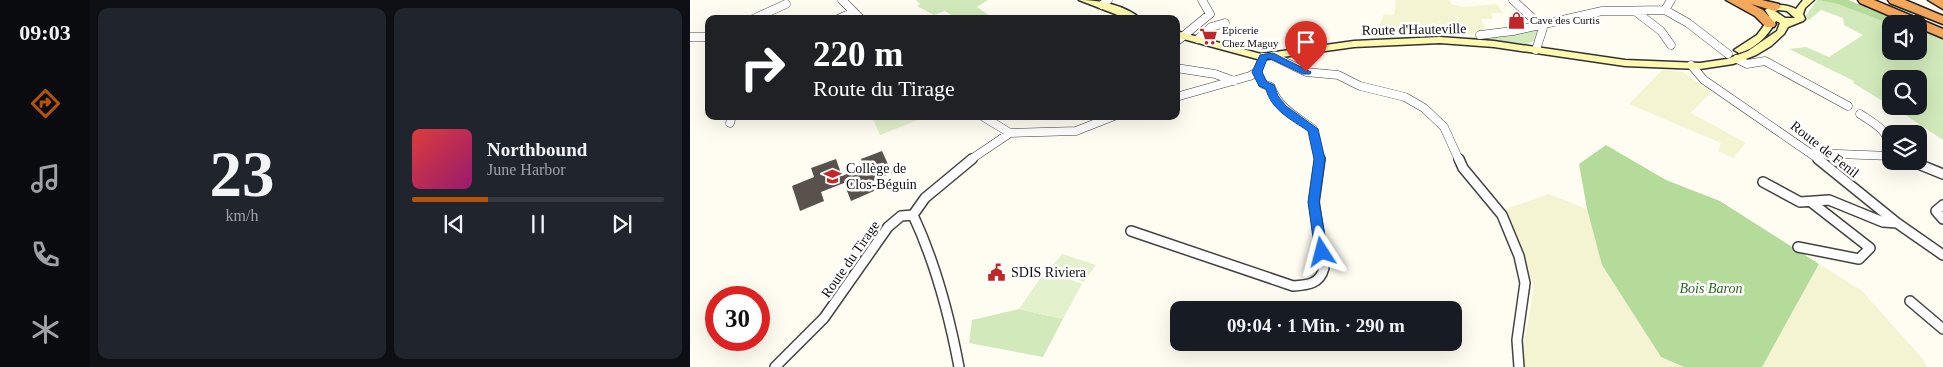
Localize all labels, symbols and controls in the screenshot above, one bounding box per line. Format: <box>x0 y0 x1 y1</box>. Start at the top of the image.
shop icon: Cave des Curtis <box>1506 10 1526 30</box>
place label: Cave des Curtis <box>1530 14 1600 26</box>
map controls <box>1882 15 1927 170</box>
button: sound <box>1882 15 1927 60</box>
text: 09:03 <box>19 20 71 45</box>
pin <box>1285 21 1327 72</box>
street label: Route d'Hauteville <box>1361 21 1467 38</box>
place label: Epicerie Chez Maguy <box>1222 24 1279 49</box>
supermarket icon: Epicerie Chez Maguy <box>1198 26 1218 46</box>
icon: arrive <box>1292 28 1320 56</box>
icon: right <box>730 35 795 100</box>
text: 220 m <box>813 35 903 74</box>
button: search <box>1882 70 1927 115</box>
text: Route du Tirage <box>813 76 955 101</box>
icon: directions <box>28 86 63 121</box>
street label: Route de Fenil <box>1788 118 1862 181</box>
button: layers <box>1882 125 1927 170</box>
text: 23 <box>210 138 275 210</box>
text: Northbound <box>487 139 587 160</box>
icon: music <box>28 161 63 196</box>
text: June Harbor <box>487 161 566 178</box>
place label: Collège de Clos-Béguin <box>846 161 917 192</box>
school or university icon: Collège de Clos-Béguin <box>822 166 842 186</box>
text: km/h <box>226 207 258 224</box>
icon: previous <box>440 210 468 238</box>
icon: pause <box>524 210 552 238</box>
icon: next <box>608 210 636 238</box>
street label: Route du Tirage <box>818 218 882 301</box>
position arrow <box>1295 225 1347 277</box>
icon: phone <box>28 237 63 272</box>
public building icon: SDIS Riviera <box>987 262 1007 282</box>
place label: SDIS Riviera <box>1011 265 1087 280</box>
park label: Bois Baron <box>1680 281 1742 296</box>
speed limit sign: 30 <box>705 286 770 351</box>
icon: climate <box>28 312 63 347</box>
text: 09:04 · 1 Min. · 290 m <box>1227 315 1405 336</box>

